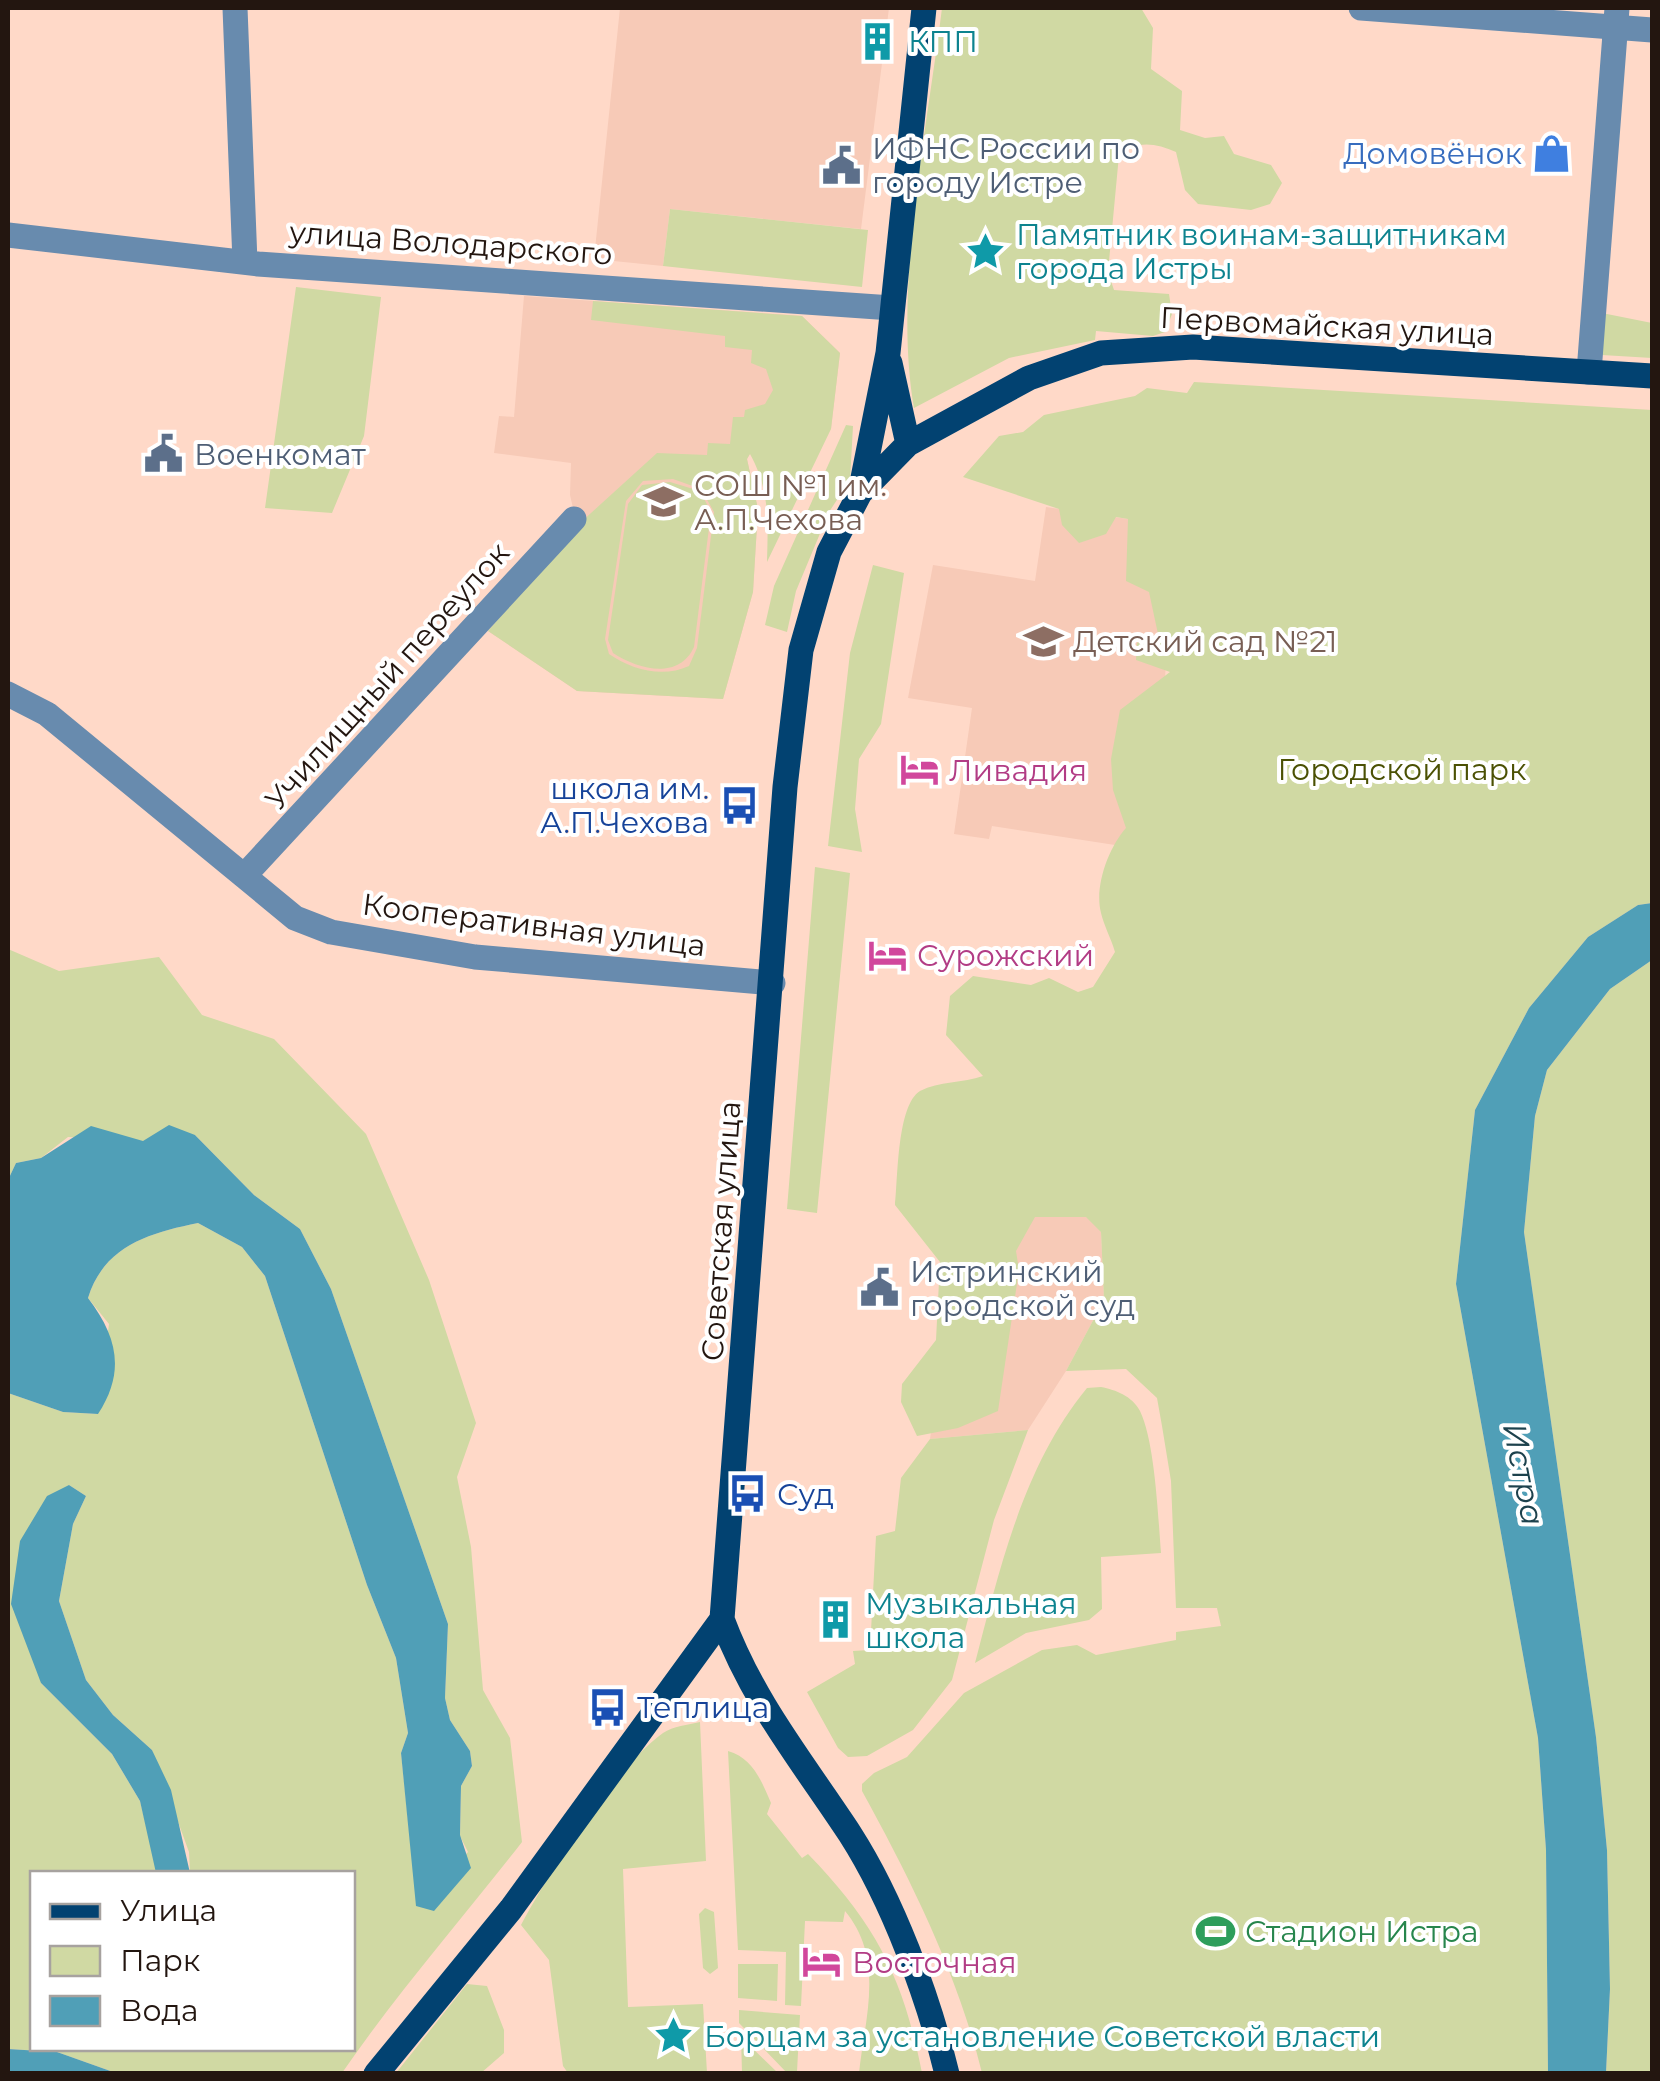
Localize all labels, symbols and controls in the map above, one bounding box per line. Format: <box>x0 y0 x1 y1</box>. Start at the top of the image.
building icon: КПП <box>857 20 899 62</box>
place label: КПП <box>908 23 978 60</box>
place label: ИФНС России по городу Истре <box>872 130 1140 201</box>
shop icon: Домовёнок <box>1531 132 1573 174</box>
place label: Домовёнок <box>1343 135 1523 172</box>
public building icon: ИФНС России по городу Истре <box>821 144 863 186</box>
street label: улица Володарского <box>287 213 614 273</box>
place label: Памятник воинам-защитникам города Истры <box>1016 216 1507 287</box>
place icon: Памятник воинам-защитникам города Истры <box>965 230 1007 272</box>
street label: Первомайская улица <box>1159 299 1495 353</box>
public building icon: Военкомат <box>143 433 185 475</box>
place label: Военкомат <box>194 436 367 473</box>
place label: СОШ №1 им. А.П.Чехова <box>694 467 887 538</box>
school or university icon: СОШ №1 им. А.П.Чехова <box>643 481 685 523</box>
street label: Училищный переулок <box>257 534 517 817</box>
school or university icon: Детский сад №21 <box>1022 620 1064 662</box>
place label: Детский сад №21 <box>1073 623 1337 660</box>
hotel icon: Ливадия <box>898 749 940 791</box>
park label: Городской парк <box>1278 751 1527 788</box>
place label: Ливадия <box>949 752 1087 789</box>
place label: школа им. А.П.Чехова <box>540 770 709 841</box>
bus stop icon: школа им. А.П.Чехова <box>718 784 760 826</box>
street label: Кооперативная улица <box>360 886 708 964</box>
hotel icon: Сурожский <box>866 934 908 976</box>
place label: Сурожский <box>917 937 1094 974</box>
street label: Советская улица <box>693 1100 749 1362</box>
place label: Истринский городской суд <box>910 1253 1135 1324</box>
public building icon: Истринский городской суд <box>859 1267 901 1309</box>
water label: Истра <box>1495 1419 1553 1529</box>
bus stop icon: Суд <box>726 1473 768 1515</box>
place label: Суд <box>777 1476 834 1513</box>
place label: Музыкальная школа <box>865 1585 1077 1656</box>
building icon: Музыкальная школа <box>814 1599 856 1641</box>
bus stop icon: Теплица <box>586 1686 628 1728</box>
place label: Теплица <box>637 1689 769 1726</box>
legend <box>30 1871 355 2051</box>
text: Улица <box>120 1892 217 1929</box>
sports icon: Стадион Истра <box>1194 1910 1236 1952</box>
place label: Стадион Истра <box>1245 1913 1479 1950</box>
hotel icon: Восточная <box>801 1941 843 1983</box>
text: Парк <box>120 1942 201 1979</box>
place label: Восточная <box>852 1944 1017 1981</box>
text: Вода <box>120 1992 199 2029</box>
place icon: Борцам за установление Советской власти <box>653 2015 695 2057</box>
place label: Борцам за установление Советской власти <box>704 2018 1380 2055</box>

